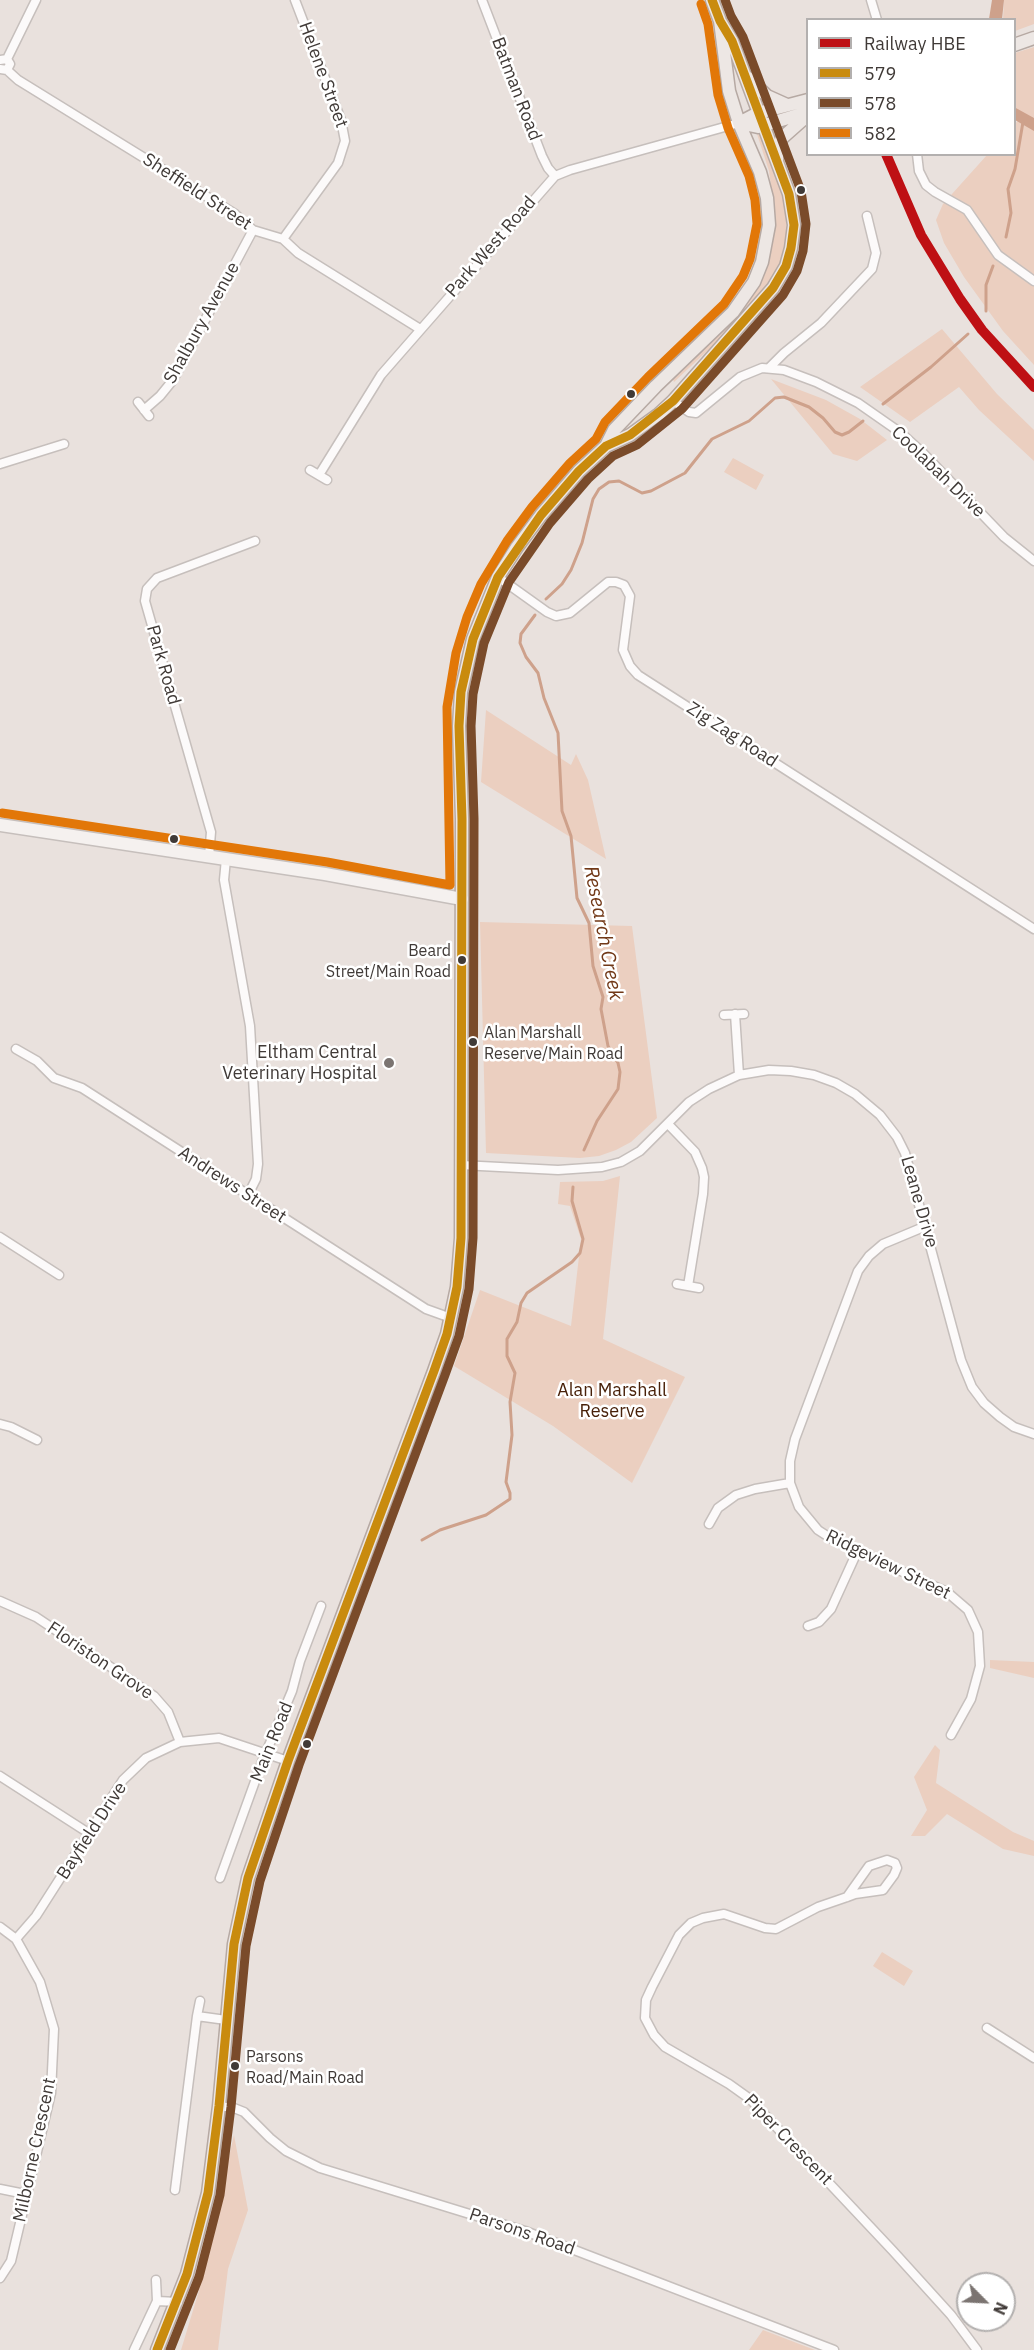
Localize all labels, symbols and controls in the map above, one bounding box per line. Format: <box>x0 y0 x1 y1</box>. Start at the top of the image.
legend <box>806 18 1016 156</box>
street label: Helene Street <box>294 19 352 131</box>
text: Railway HBE <box>864 32 966 55</box>
street label: Batman Road <box>486 34 546 144</box>
text: 579 <box>864 62 896 85</box>
text: 578 <box>864 92 896 115</box>
text: 582 <box>864 122 896 145</box>
street label: Sheffield Street <box>139 149 255 235</box>
unlabelled marker <box>795 184 807 196</box>
street label: Park West Road <box>441 192 541 302</box>
street label: Shalbury Avenue <box>160 258 244 388</box>
unlabelled marker <box>625 388 637 400</box>
street label: Coolabah Drive <box>887 422 989 522</box>
street label: Park Road <box>141 623 185 707</box>
street label: Zig Zag Road <box>683 698 781 772</box>
unlabelled marker <box>168 833 180 845</box>
water label: Research Creek <box>578 864 628 1002</box>
place label: Beard Street/Main Road <box>326 941 451 979</box>
marker: Beard Street/Main Road <box>456 954 468 966</box>
place label: Alan Marshall Reserve/Main Road <box>484 1023 623 1061</box>
marker: Alan Marshall Reserve/Main Road <box>467 1036 479 1048</box>
place label: Eltham Central Veterinary Hospital <box>222 1042 377 1084</box>
marker: Eltham Central Veterinary Hospital <box>382 1056 396 1070</box>
street label: Andrews Street <box>174 1142 290 1228</box>
street label: Leane Drive <box>896 1154 942 1250</box>
park label: Alan Marshall Reserve <box>557 1380 667 1422</box>
street label: Ridgeview Street <box>822 1525 954 1605</box>
street label: Floriston Grove <box>43 1618 157 1704</box>
street label: Main Road <box>246 1699 298 1785</box>
unlabelled marker <box>301 1738 313 1750</box>
street label: Bayfield Drive <box>53 1778 131 1884</box>
place label: Parsons Road/Main Road <box>246 2047 364 2085</box>
marker: Parsons Road/Main Road <box>229 2060 241 2072</box>
street label: Milborne Crescent <box>9 2076 61 2224</box>
street label: Piper Crescent <box>739 2090 837 2190</box>
street label: Parsons Road <box>466 2204 578 2260</box>
north arrow <box>956 2272 1016 2332</box>
text: N <box>989 2299 1012 2318</box>

